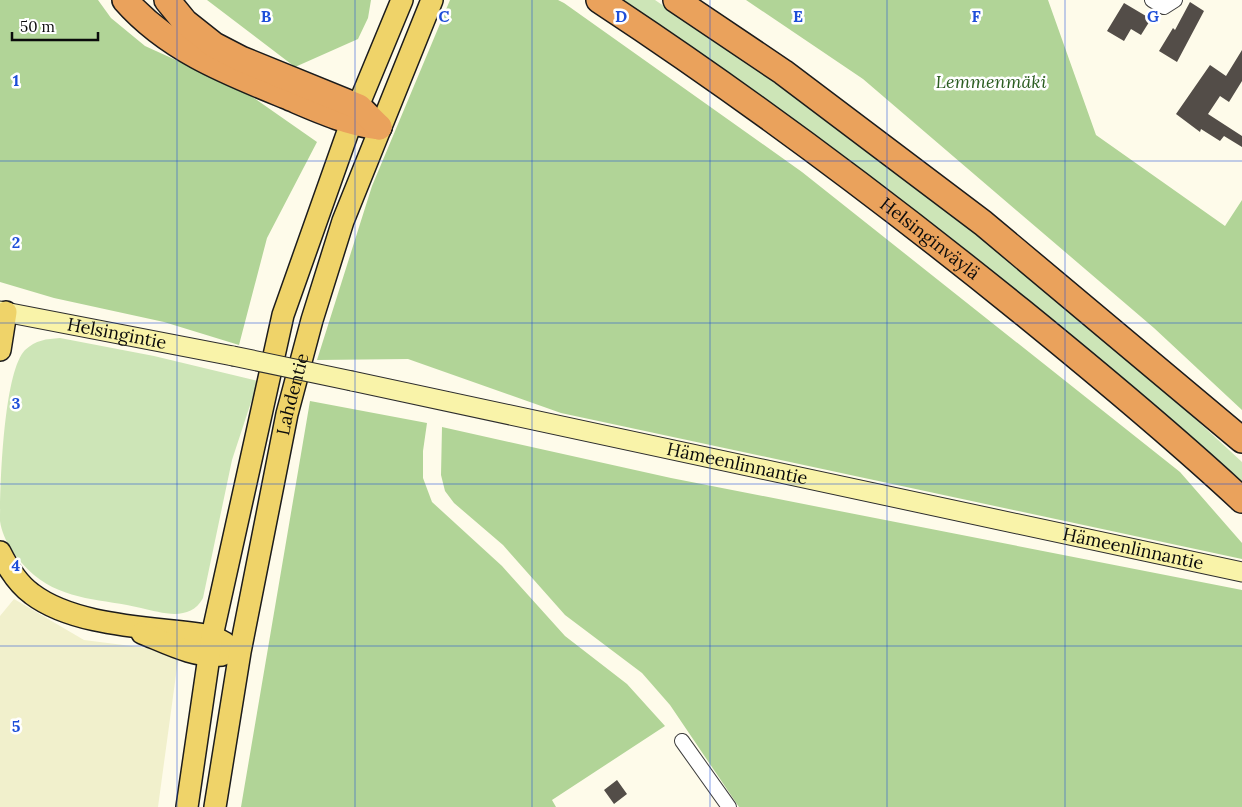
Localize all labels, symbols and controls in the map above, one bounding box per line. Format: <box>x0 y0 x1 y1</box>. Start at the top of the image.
text: B <box>261 6 272 26</box>
text: C <box>438 6 450 26</box>
text: D <box>615 6 627 26</box>
text: E <box>793 6 803 26</box>
text: F <box>971 6 981 26</box>
text: G <box>1147 6 1159 26</box>
scale bar <box>12 10 99 42</box>
text: 50 m <box>20 17 55 36</box>
text: 1 <box>13 70 19 90</box>
park label: Lemmenmäki <box>936 70 1047 93</box>
street label: Helsinginväylä <box>876 192 985 284</box>
text: 2 <box>12 232 20 252</box>
street label: Helsingintie <box>65 312 169 354</box>
street label: Lahdentie <box>271 350 314 437</box>
text: 3 <box>12 393 21 413</box>
street label: Hämeenlinnantie <box>665 437 810 490</box>
street label: Hämeenlinnantie <box>1061 522 1206 574</box>
text: 4 <box>12 555 21 575</box>
text: 5 <box>12 716 21 736</box>

